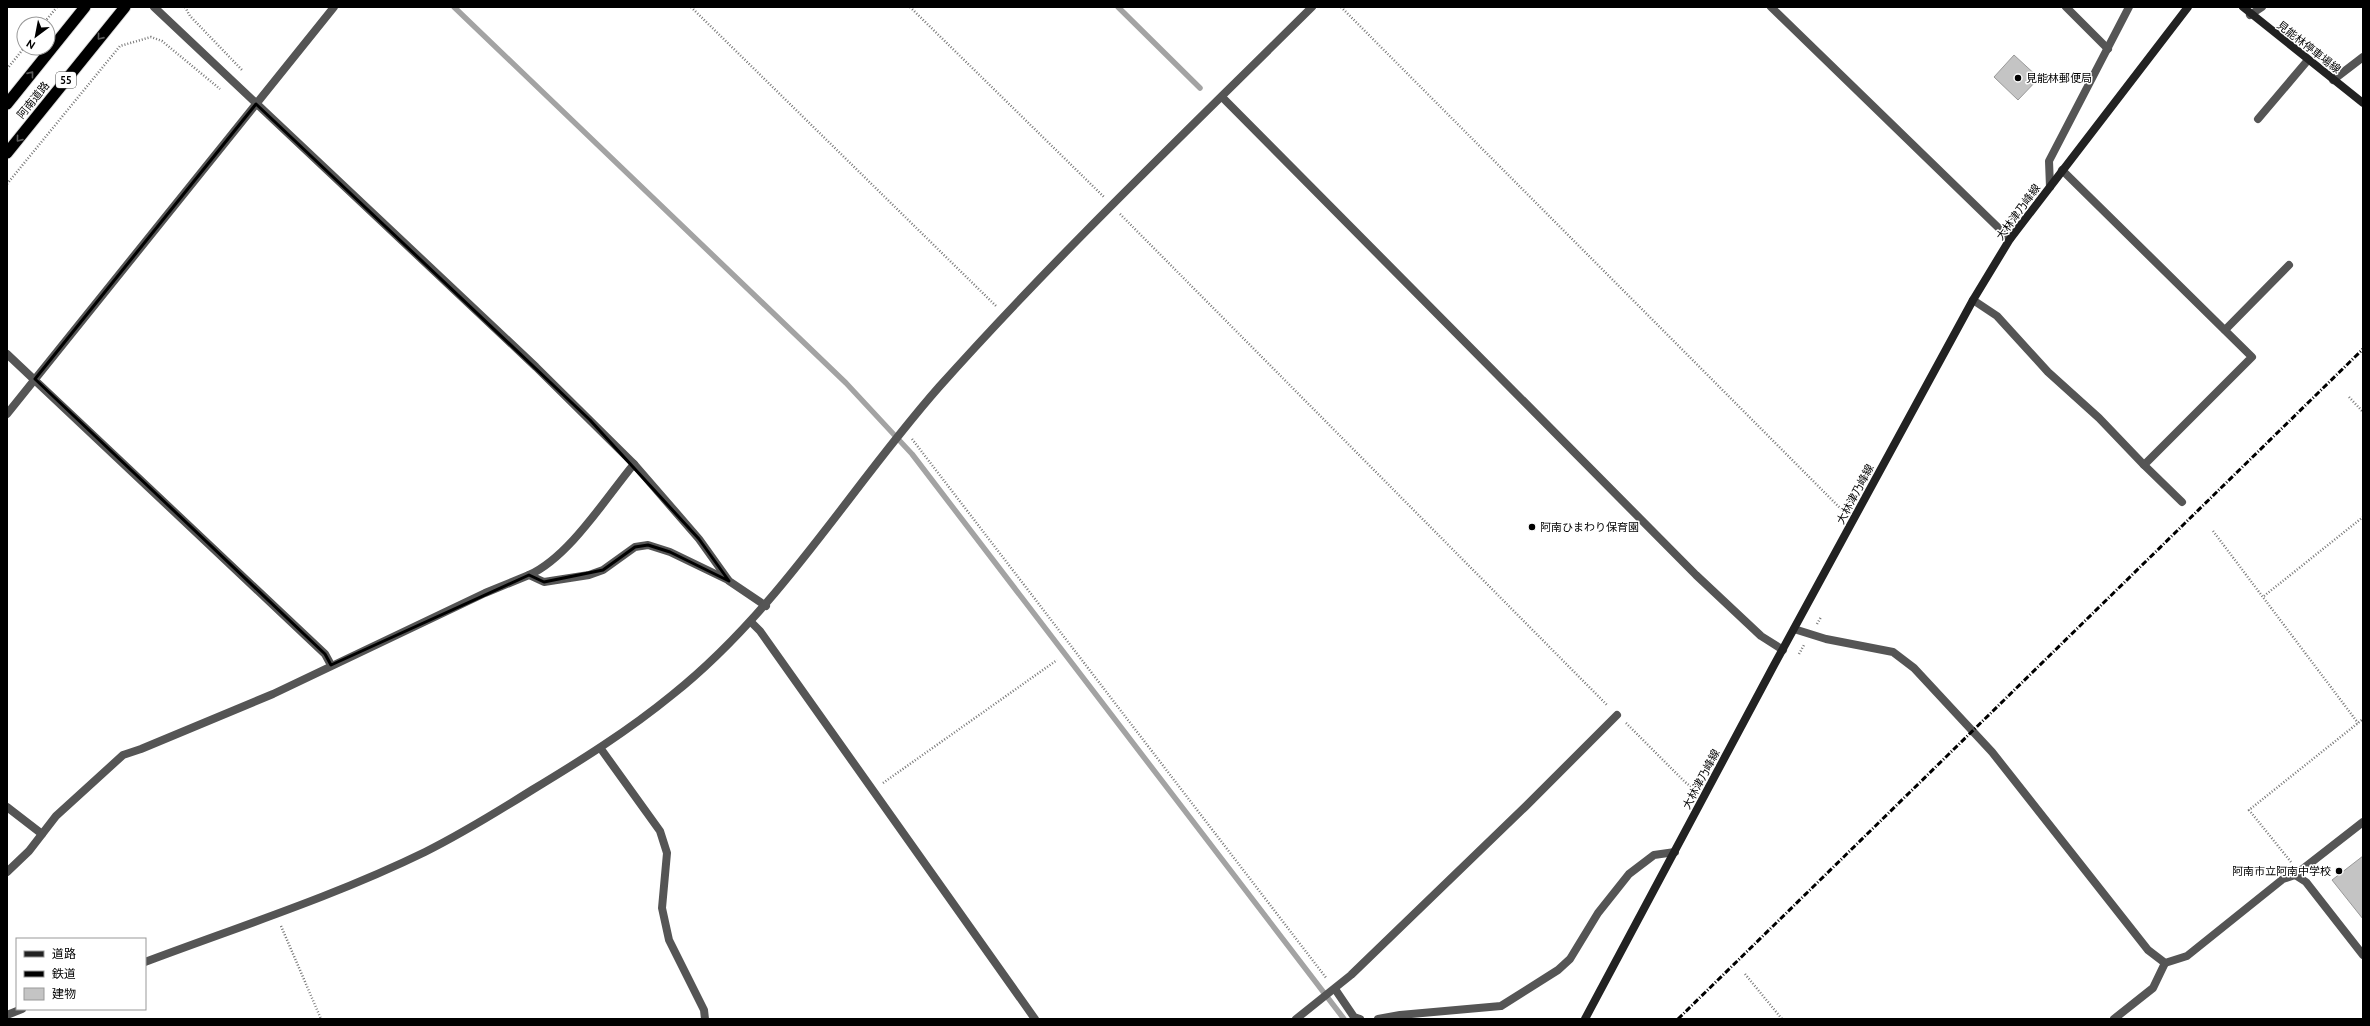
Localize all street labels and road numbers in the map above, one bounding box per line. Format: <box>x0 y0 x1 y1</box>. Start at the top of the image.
street label: 見能林停車場線 <box>2275 19 2343 75</box>
road number: 55 <box>56 72 76 88</box>
street label: 阿南道路 <box>14 79 52 121</box>
street label: 大林津乃峰線 <box>1994 182 2042 242</box>
street label: 大林津乃峰線 <box>1834 462 1876 526</box>
street label: 大林津乃峰線 <box>1680 747 1722 811</box>

